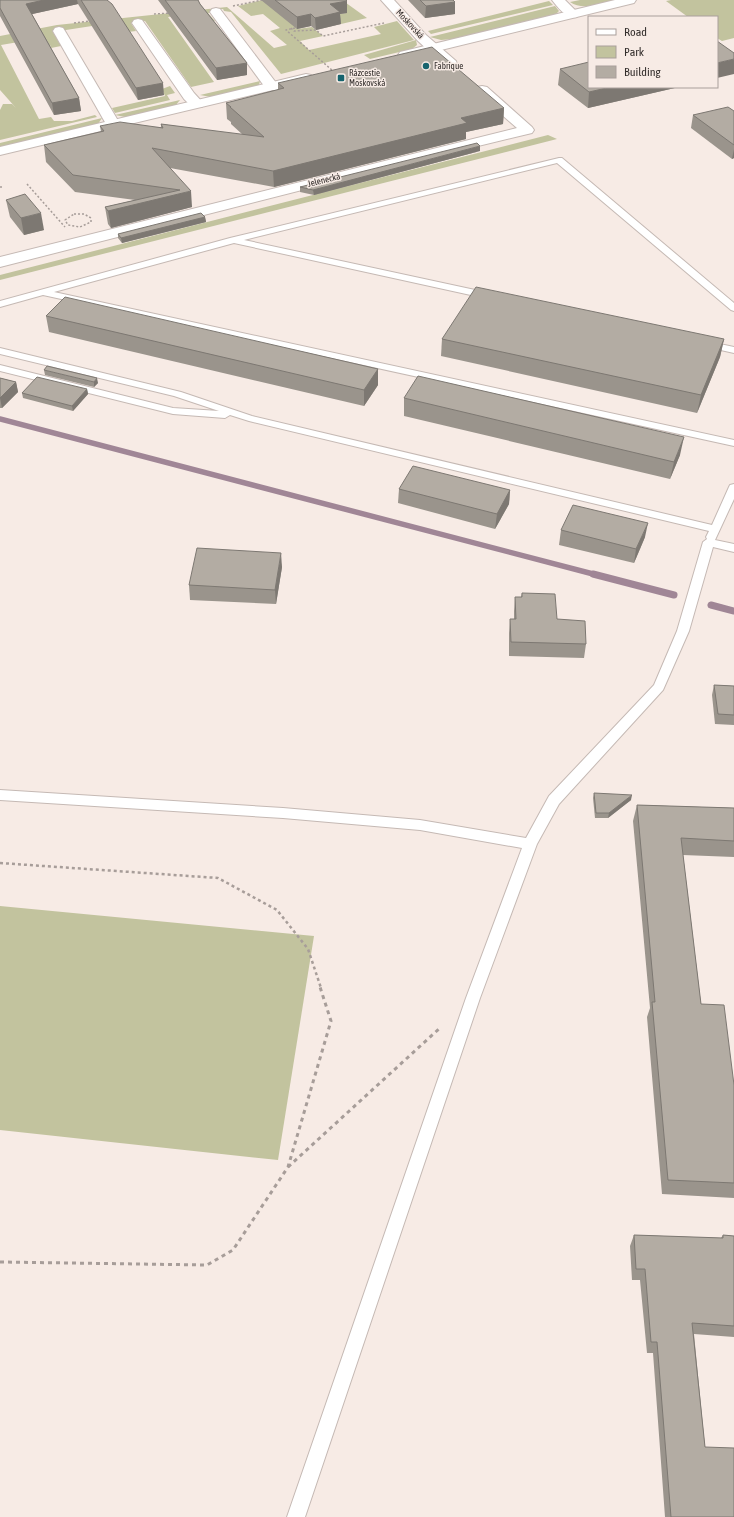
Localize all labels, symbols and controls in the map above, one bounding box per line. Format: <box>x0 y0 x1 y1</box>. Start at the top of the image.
street label: Moskovská <box>394 7 426 41</box>
legend <box>588 16 718 88</box>
text: Road <box>624 25 647 39</box>
text: Park <box>624 45 645 59</box>
marker: Fabrique <box>421 61 431 71</box>
place label: Fabrique <box>434 61 463 71</box>
text: Building <box>624 65 662 79</box>
place label: Rázcestie Moskovská <box>349 68 385 88</box>
marker: Rázcestie Moskovská <box>336 73 346 83</box>
street label: Jelenecká <box>307 171 341 189</box>

